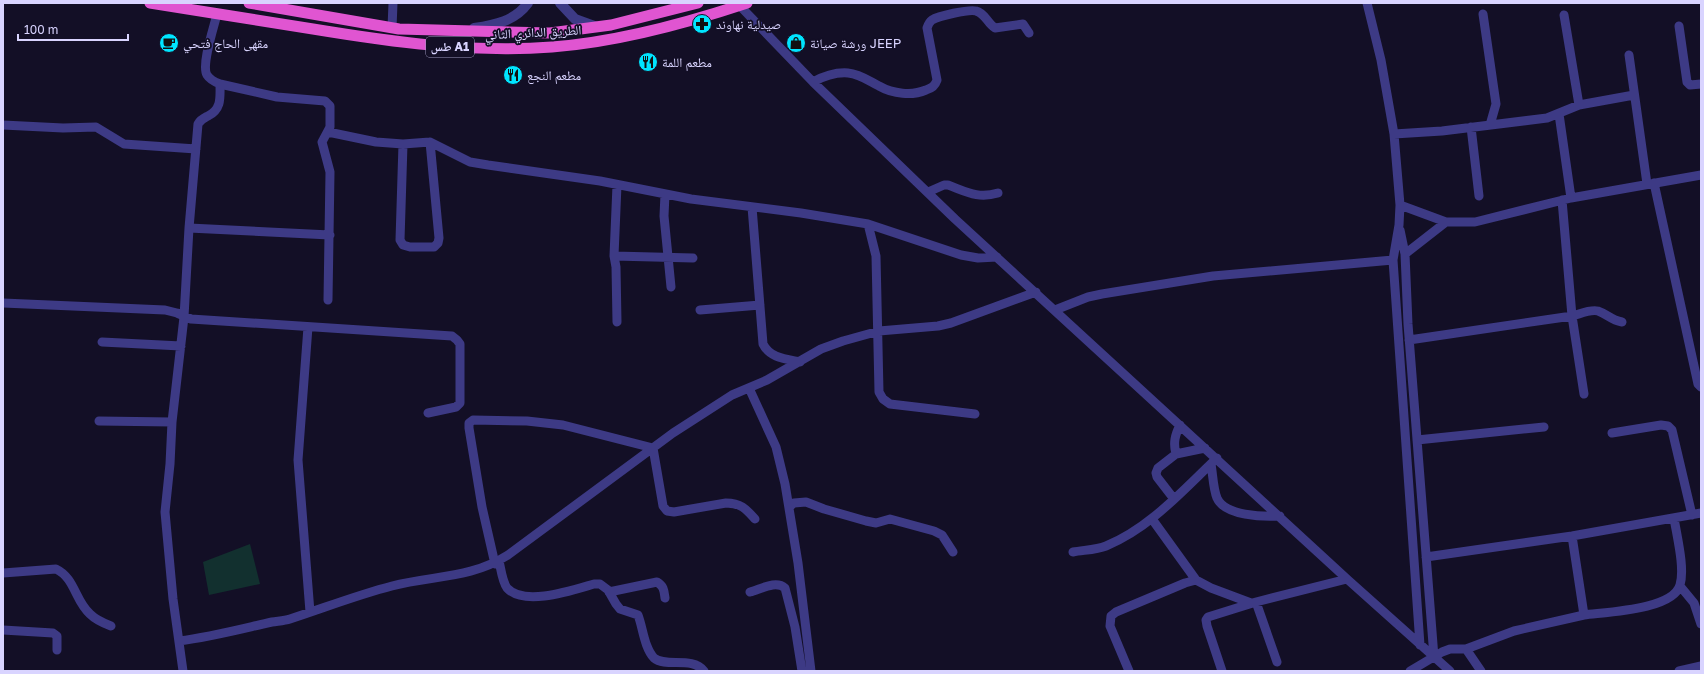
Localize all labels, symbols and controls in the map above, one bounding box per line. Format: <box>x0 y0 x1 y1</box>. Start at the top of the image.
pharmacy icon: صيدلية نهاوند <box>691 13 713 35</box>
scale bar <box>18 16 128 42</box>
place label: صيدلية نهاوند <box>716 16 781 33</box>
street label: الطريق الدائري الثاني <box>484 21 582 46</box>
text: 100 m <box>24 22 58 37</box>
cafe icon: مقهى الحاج فتحي <box>158 32 180 54</box>
shop icon: ورشة صيانة JEEP <box>785 32 807 54</box>
place label: مقهى الحاج فتحي <box>183 35 268 54</box>
place label: ورشة صيانة JEEP <box>810 35 901 52</box>
road number: طس A1 <box>426 37 474 57</box>
restaurant icon: مطعم اللمة <box>637 51 659 73</box>
place label: مطعم اللمة <box>662 54 712 71</box>
restaurant icon: مطعم النجع <box>502 64 524 86</box>
place label: مطعم النجع <box>527 67 581 85</box>

